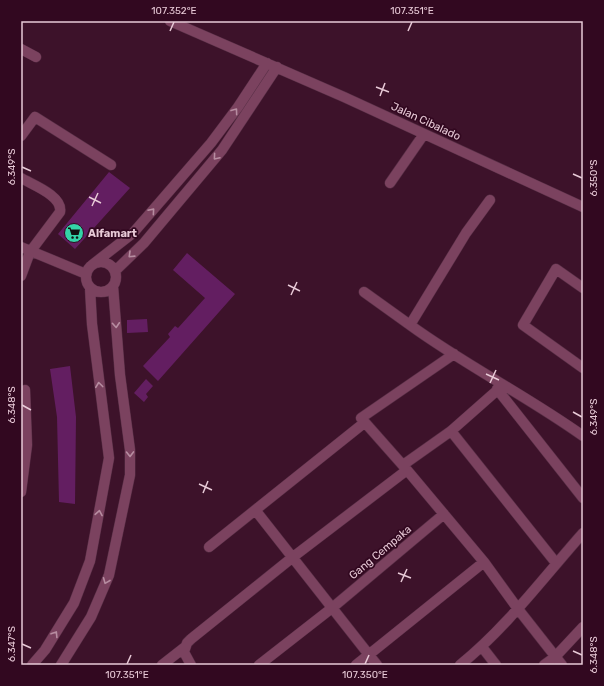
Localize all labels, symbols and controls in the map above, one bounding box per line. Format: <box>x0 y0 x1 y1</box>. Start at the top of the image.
text: 107.352°E <box>151 5 197 17</box>
text: 107.351°E <box>390 5 434 17</box>
street label: Jalan Cibalado <box>389 100 463 143</box>
one-way arrow <box>230 108 238 115</box>
text: 6.349°S <box>6 149 18 185</box>
one-way arrow <box>213 153 220 160</box>
text: 6.350°S <box>588 160 600 196</box>
one-way arrow <box>147 208 154 216</box>
supermarket icon: Alfamart <box>63 222 85 244</box>
place label: Alfamart <box>88 227 137 240</box>
one-way arrow <box>128 251 136 258</box>
one-way arrow <box>112 322 121 328</box>
one-way arrow <box>95 381 104 388</box>
text: 6.348°S <box>6 386 18 424</box>
text: 6.349°S <box>588 399 600 435</box>
one-way arrow <box>126 451 134 457</box>
one-way arrow <box>94 510 103 516</box>
street label: Gang Cempaka <box>347 523 414 582</box>
one-way arrow <box>103 577 111 585</box>
text: 6.347°S <box>6 626 18 662</box>
one-way arrow <box>50 631 57 638</box>
text: 6.348°S <box>588 636 600 674</box>
text: 107.351°E <box>105 669 149 681</box>
text: 107.350°E <box>342 669 388 681</box>

